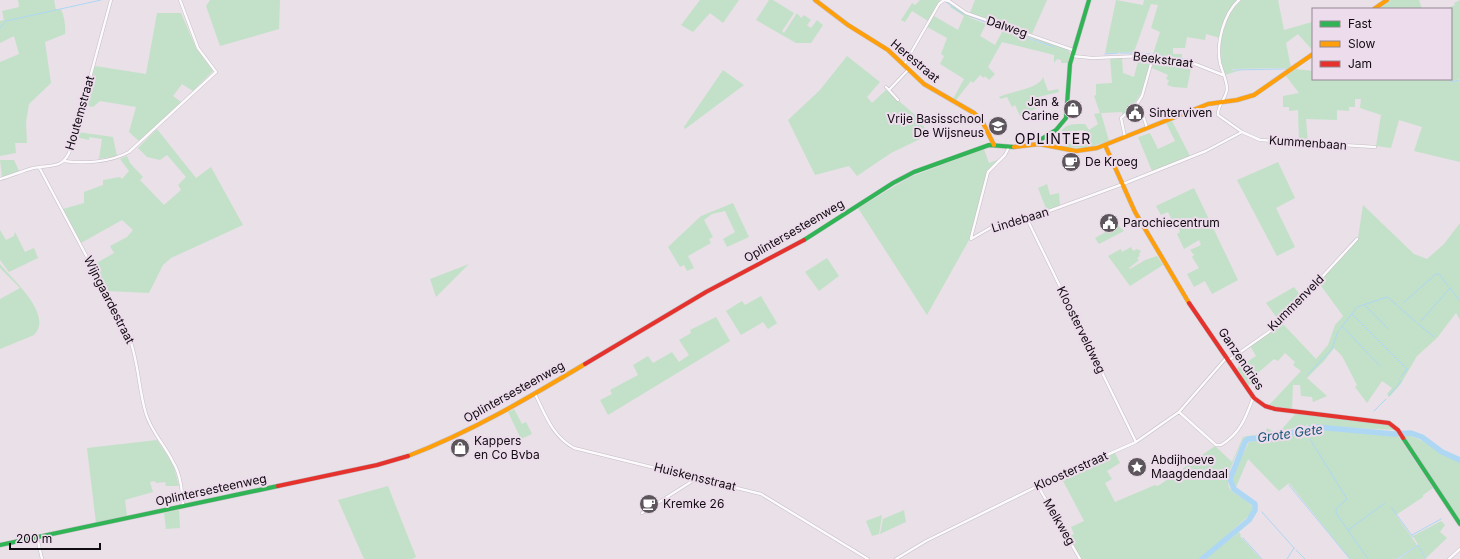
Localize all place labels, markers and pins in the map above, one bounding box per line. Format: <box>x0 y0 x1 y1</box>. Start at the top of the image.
place label: Jan & Carine <box>1022 94 1059 123</box>
shop icon: Jan & Carine <box>1062 98 1084 120</box>
public building icon: Sinterviven <box>1124 102 1146 124</box>
place label: Sinterviven <box>1149 105 1212 120</box>
place label: Vrije Basisschool De Wijsneus <box>887 111 984 140</box>
school or university icon: Vrije Basisschool De Wijsneus <box>987 115 1009 137</box>
cafe icon: De Kroeg <box>1060 151 1082 173</box>
place label: De Kroeg <box>1085 154 1138 169</box>
public building icon: Parochiecentrum <box>1098 212 1120 234</box>
place label: Parochiecentrum <box>1123 215 1220 230</box>
place label: Kappers en Co Bvba <box>474 433 540 462</box>
shop icon: Kappers en Co Bvba <box>449 437 471 459</box>
place label: Abdijhoeve Maagdendaal <box>1151 452 1228 481</box>
place icon: Abdijhoeve Maagdendaal <box>1126 456 1148 478</box>
cafe icon: Kremke 26 <box>638 493 660 515</box>
place label: Kremke 26 <box>663 496 724 511</box>

